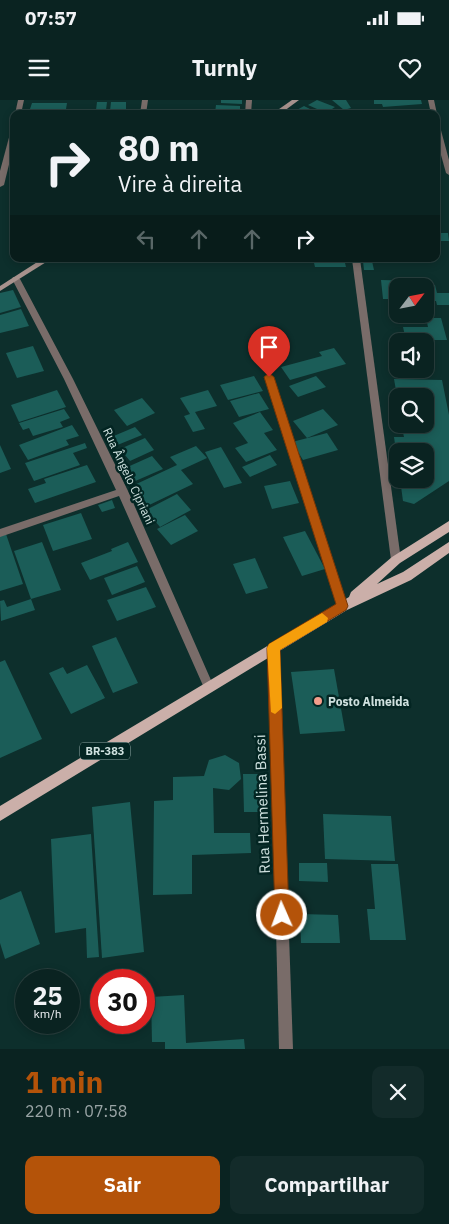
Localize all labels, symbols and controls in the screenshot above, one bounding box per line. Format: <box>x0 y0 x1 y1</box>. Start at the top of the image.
text: 07:57 <box>25 6 77 30</box>
text: Turnly <box>192 53 257 82</box>
icon: menu <box>25 54 53 82</box>
icon: heart <box>396 54 424 82</box>
text: 80 m <box>118 125 200 171</box>
icon: right <box>35 130 100 195</box>
text: Vire à direita <box>118 169 242 198</box>
icon: left <box>132 225 160 253</box>
icon: ahead <box>185 225 213 253</box>
icon: ahead <box>238 225 266 253</box>
icon: right <box>291 225 319 253</box>
north arrow <box>389 278 434 322</box>
map controls <box>389 278 434 488</box>
pin <box>248 326 290 377</box>
icon: arrive <box>255 333 283 361</box>
button: sound <box>389 333 434 378</box>
button: search <box>389 388 434 433</box>
street label: Rua Ângelo Cipriani <box>100 425 158 527</box>
button: layers <box>389 443 434 488</box>
place label: Posto Almeida <box>328 694 410 709</box>
marker: Posto Almeida <box>312 695 324 707</box>
street label: Rua Hermelina Bassi <box>250 734 274 874</box>
road number: BR-383 <box>80 742 130 759</box>
position arrow <box>255 888 307 940</box>
speed limit sign: 30 <box>90 969 155 1034</box>
text: 25 <box>32 979 63 1012</box>
text: km/h <box>33 1006 62 1021</box>
text: 1 min <box>25 1062 103 1101</box>
button: close <box>372 1066 424 1118</box>
text: 220 m · 07:58 <box>25 1101 127 1121</box>
button: Sair <box>25 1156 220 1214</box>
button: Compartilhar <box>230 1156 424 1214</box>

